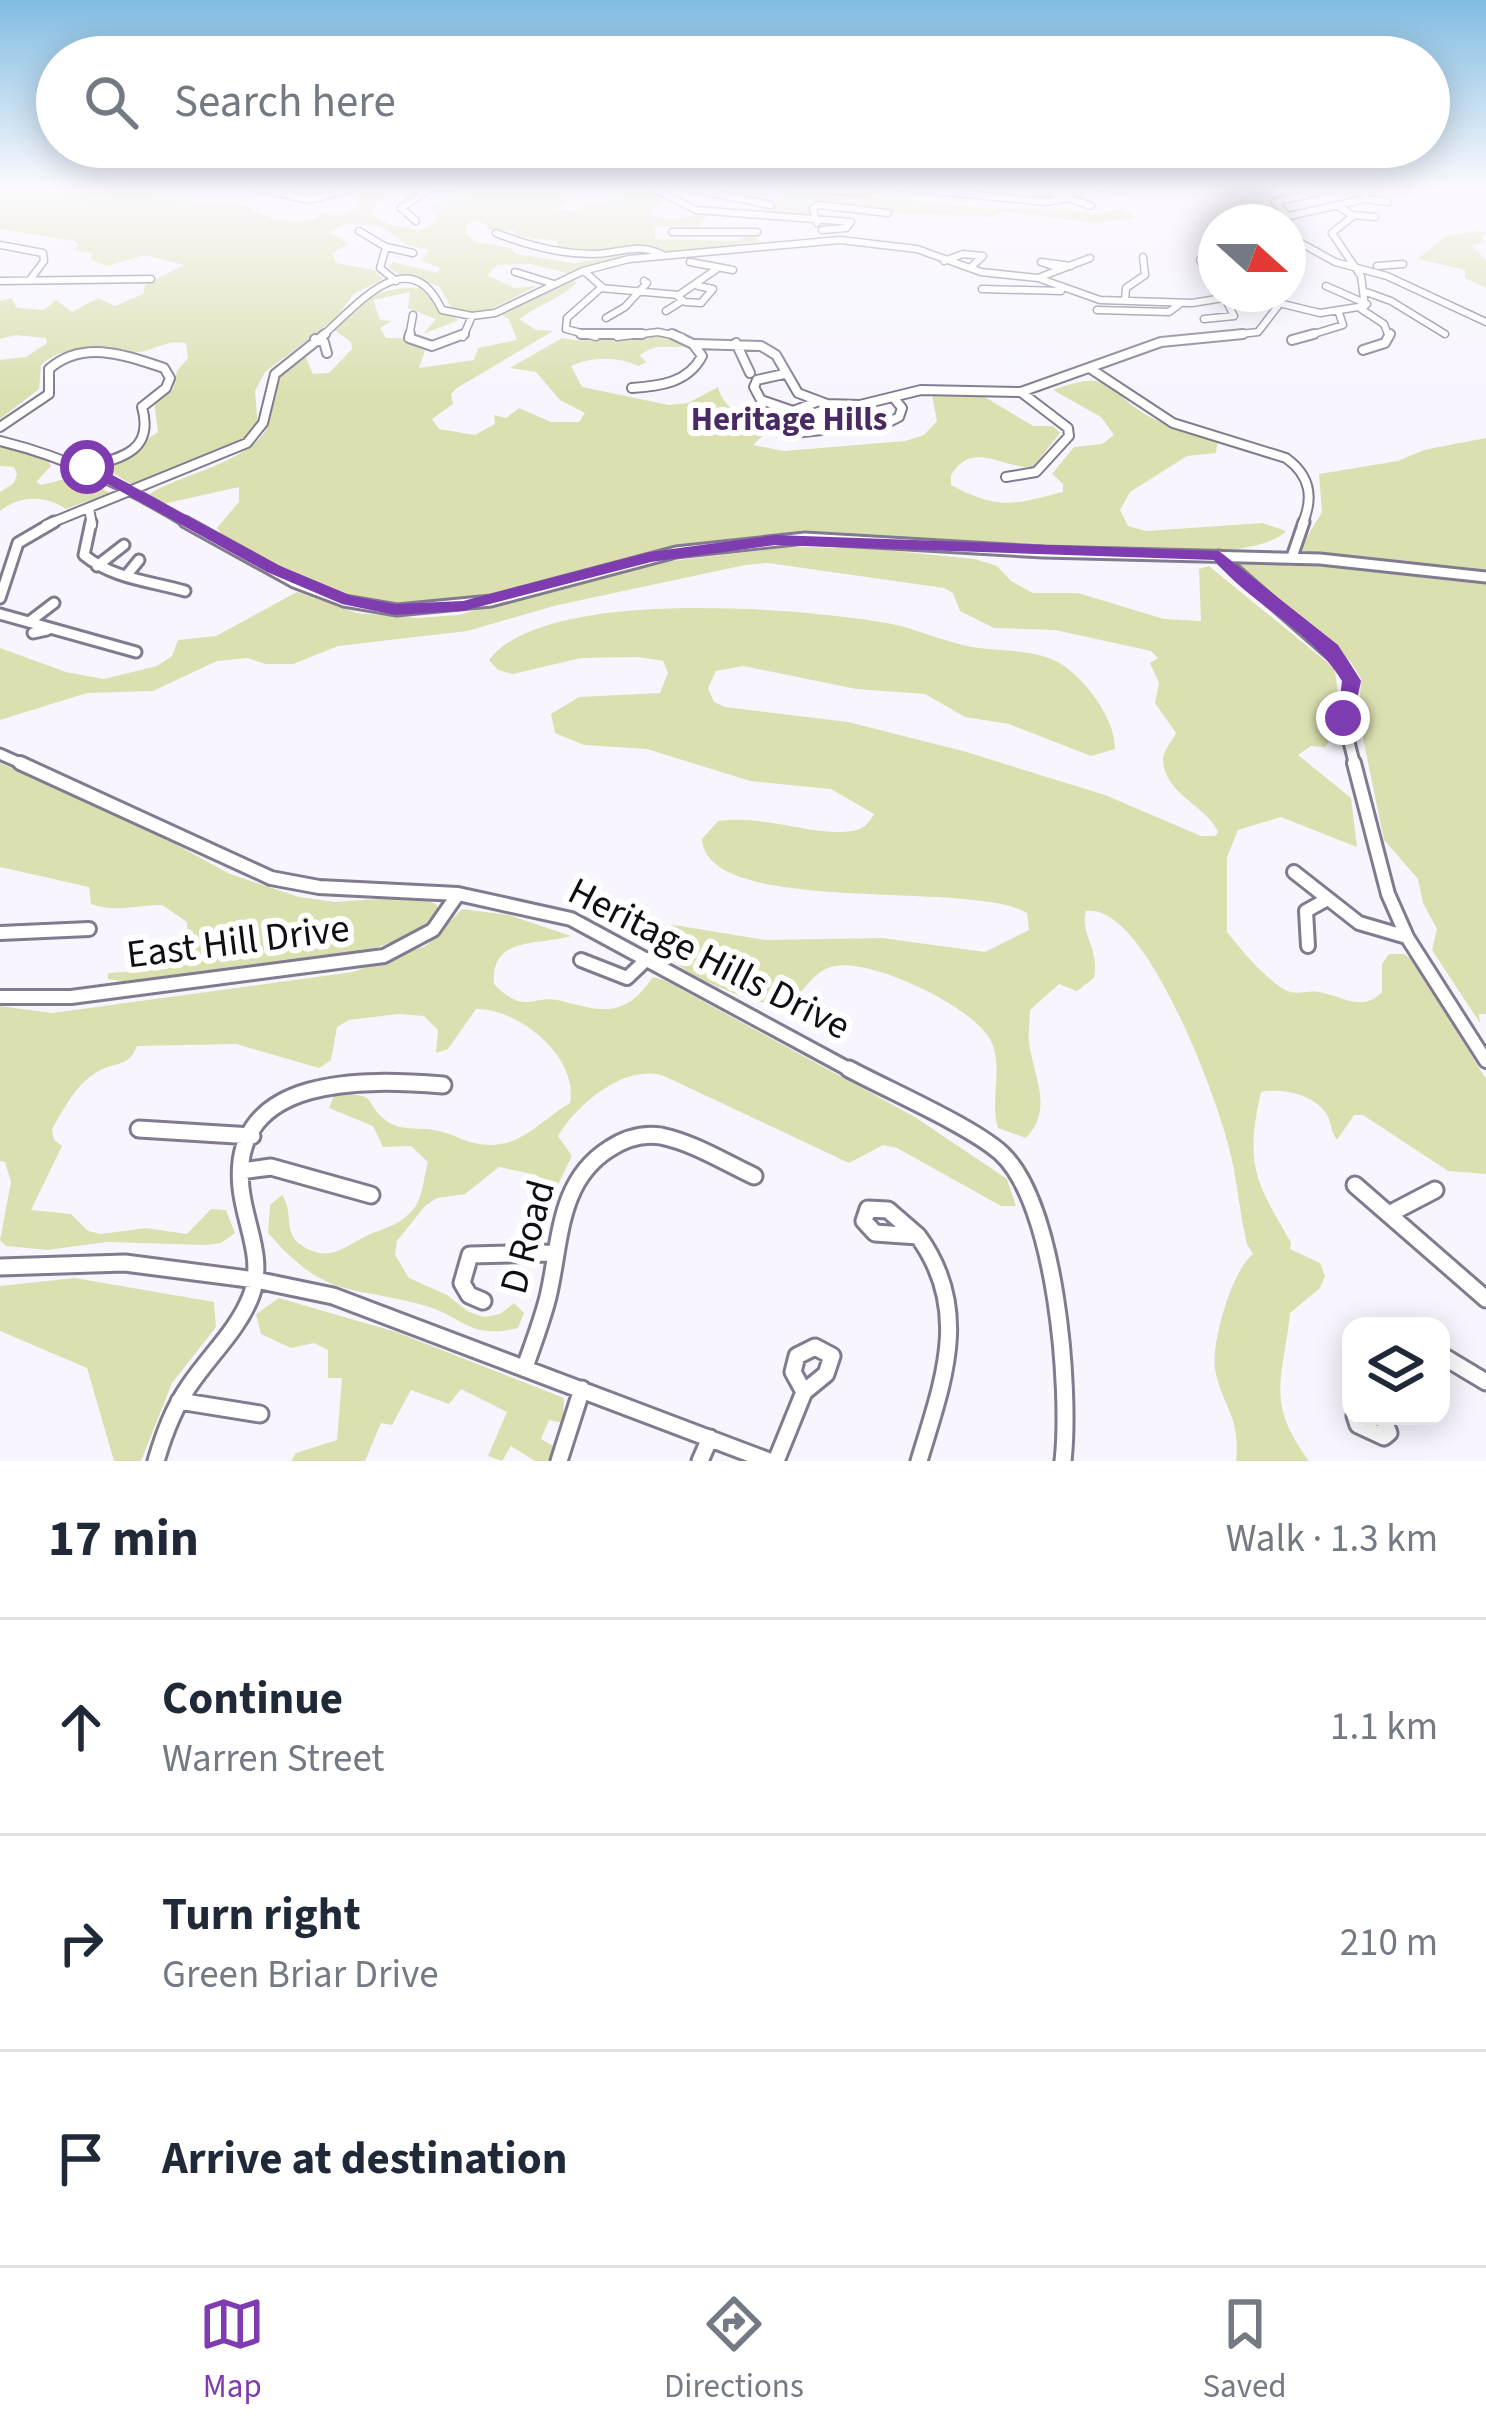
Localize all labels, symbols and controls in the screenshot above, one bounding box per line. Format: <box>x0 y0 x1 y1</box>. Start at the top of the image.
search box <box>36 36 1450 168</box>
icon: search <box>78 69 144 135</box>
text: Search here <box>174 70 396 134</box>
north arrow <box>1198 204 1306 312</box>
district label: Heritage Hills <box>691 396 887 443</box>
route start <box>60 440 114 494</box>
route end <box>1316 691 1370 745</box>
street label: Heritage Hills Drive <box>558 864 860 1054</box>
street label: East Hill Drive <box>123 901 353 983</box>
street label: D Road <box>486 1174 570 1300</box>
map controls <box>1342 1317 1450 1425</box>
button: layers <box>1342 1317 1450 1425</box>
text: 17 min <box>48 1503 199 1575</box>
text: Walk · 1.3 km <box>1226 1511 1438 1567</box>
text: Continue <box>162 1667 343 1731</box>
icon: ahead <box>48 1694 114 1760</box>
text: 1.1 km <box>1330 1699 1438 1755</box>
text: Warren Street <box>162 1731 385 1787</box>
text: Turn right <box>162 1883 361 1947</box>
icon: right <box>48 1910 114 1976</box>
text: 210 m <box>1340 1915 1438 1971</box>
text: Green Briar Drive <box>162 1947 439 2003</box>
icon: arrive <box>48 2126 114 2192</box>
text: Arrive at destination <box>162 2127 567 2191</box>
tab: Map <box>199 2291 265 2410</box>
tab: Directions <box>664 2291 804 2410</box>
tab: Saved <box>1202 2291 1287 2410</box>

